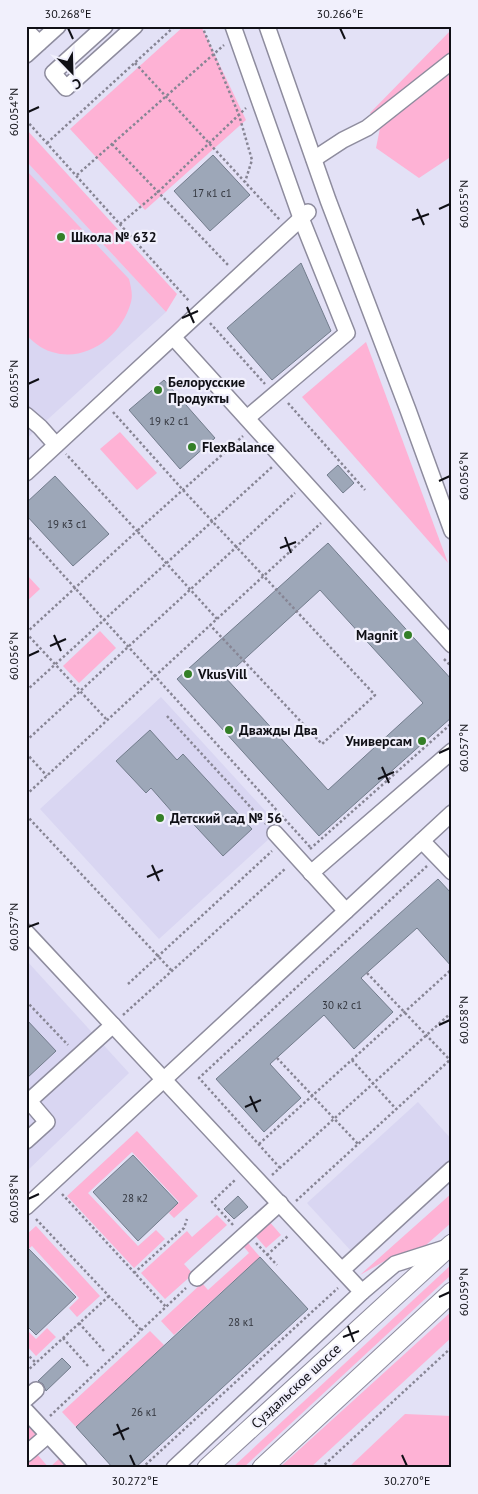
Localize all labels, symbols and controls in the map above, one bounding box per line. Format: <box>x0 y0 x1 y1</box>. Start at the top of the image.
text: 30.268°E <box>45 6 91 21</box>
text: 30.266°E <box>317 6 363 21</box>
north arrow <box>48 48 98 98</box>
text: С <box>70 74 84 94</box>
text: 60.054°N <box>6 88 21 136</box>
text: 60.055°N <box>456 180 471 228</box>
house number: 17 к1 с1 <box>192 186 232 200</box>
place label: Школа № 632 <box>71 228 157 246</box>
marker: Школа № 632 <box>55 231 67 243</box>
text: 60.055°N <box>6 360 21 408</box>
place label: Белорусские Продукты <box>168 373 245 407</box>
marker: Белорусские Продукты <box>152 384 164 396</box>
house number: 19 к2 с1 <box>149 414 189 428</box>
place label: FlexBalance <box>202 438 274 456</box>
marker: FlexBalance <box>186 441 198 453</box>
text: 60.056°N <box>456 452 471 500</box>
house number: 19 к3 с1 <box>47 517 87 531</box>
place label: Magnit <box>356 626 398 644</box>
marker: Magnit <box>402 629 414 641</box>
text: 60.056°N <box>6 632 21 680</box>
place label: VkusVill <box>197 665 248 683</box>
marker: VkusVill <box>182 668 194 680</box>
place label: Дважды Два <box>239 721 318 739</box>
marker: Дважды Два <box>223 724 235 736</box>
text: 60.057°N <box>456 724 471 772</box>
place label: Универсам <box>344 732 412 750</box>
marker: Универсам <box>416 735 428 747</box>
place label: Детский сад № 56 <box>170 809 282 827</box>
marker: Детский сад № 56 <box>154 812 166 824</box>
text: 60.057°N <box>6 903 21 951</box>
text: 60.058°N <box>456 996 471 1044</box>
house number: 30 к2 с1 <box>322 998 362 1012</box>
text: 60.058°N <box>6 1175 21 1223</box>
house number: 28 к2 <box>122 1191 148 1205</box>
text: 60.059°N <box>456 1268 471 1316</box>
house number: 28 к1 <box>228 1315 254 1329</box>
street label: Суздальское шоссе <box>247 1340 345 1432</box>
house number: 26 к1 <box>131 1405 157 1419</box>
text: 30.272°E <box>112 1473 158 1488</box>
text: 30.270°E <box>384 1473 430 1488</box>

